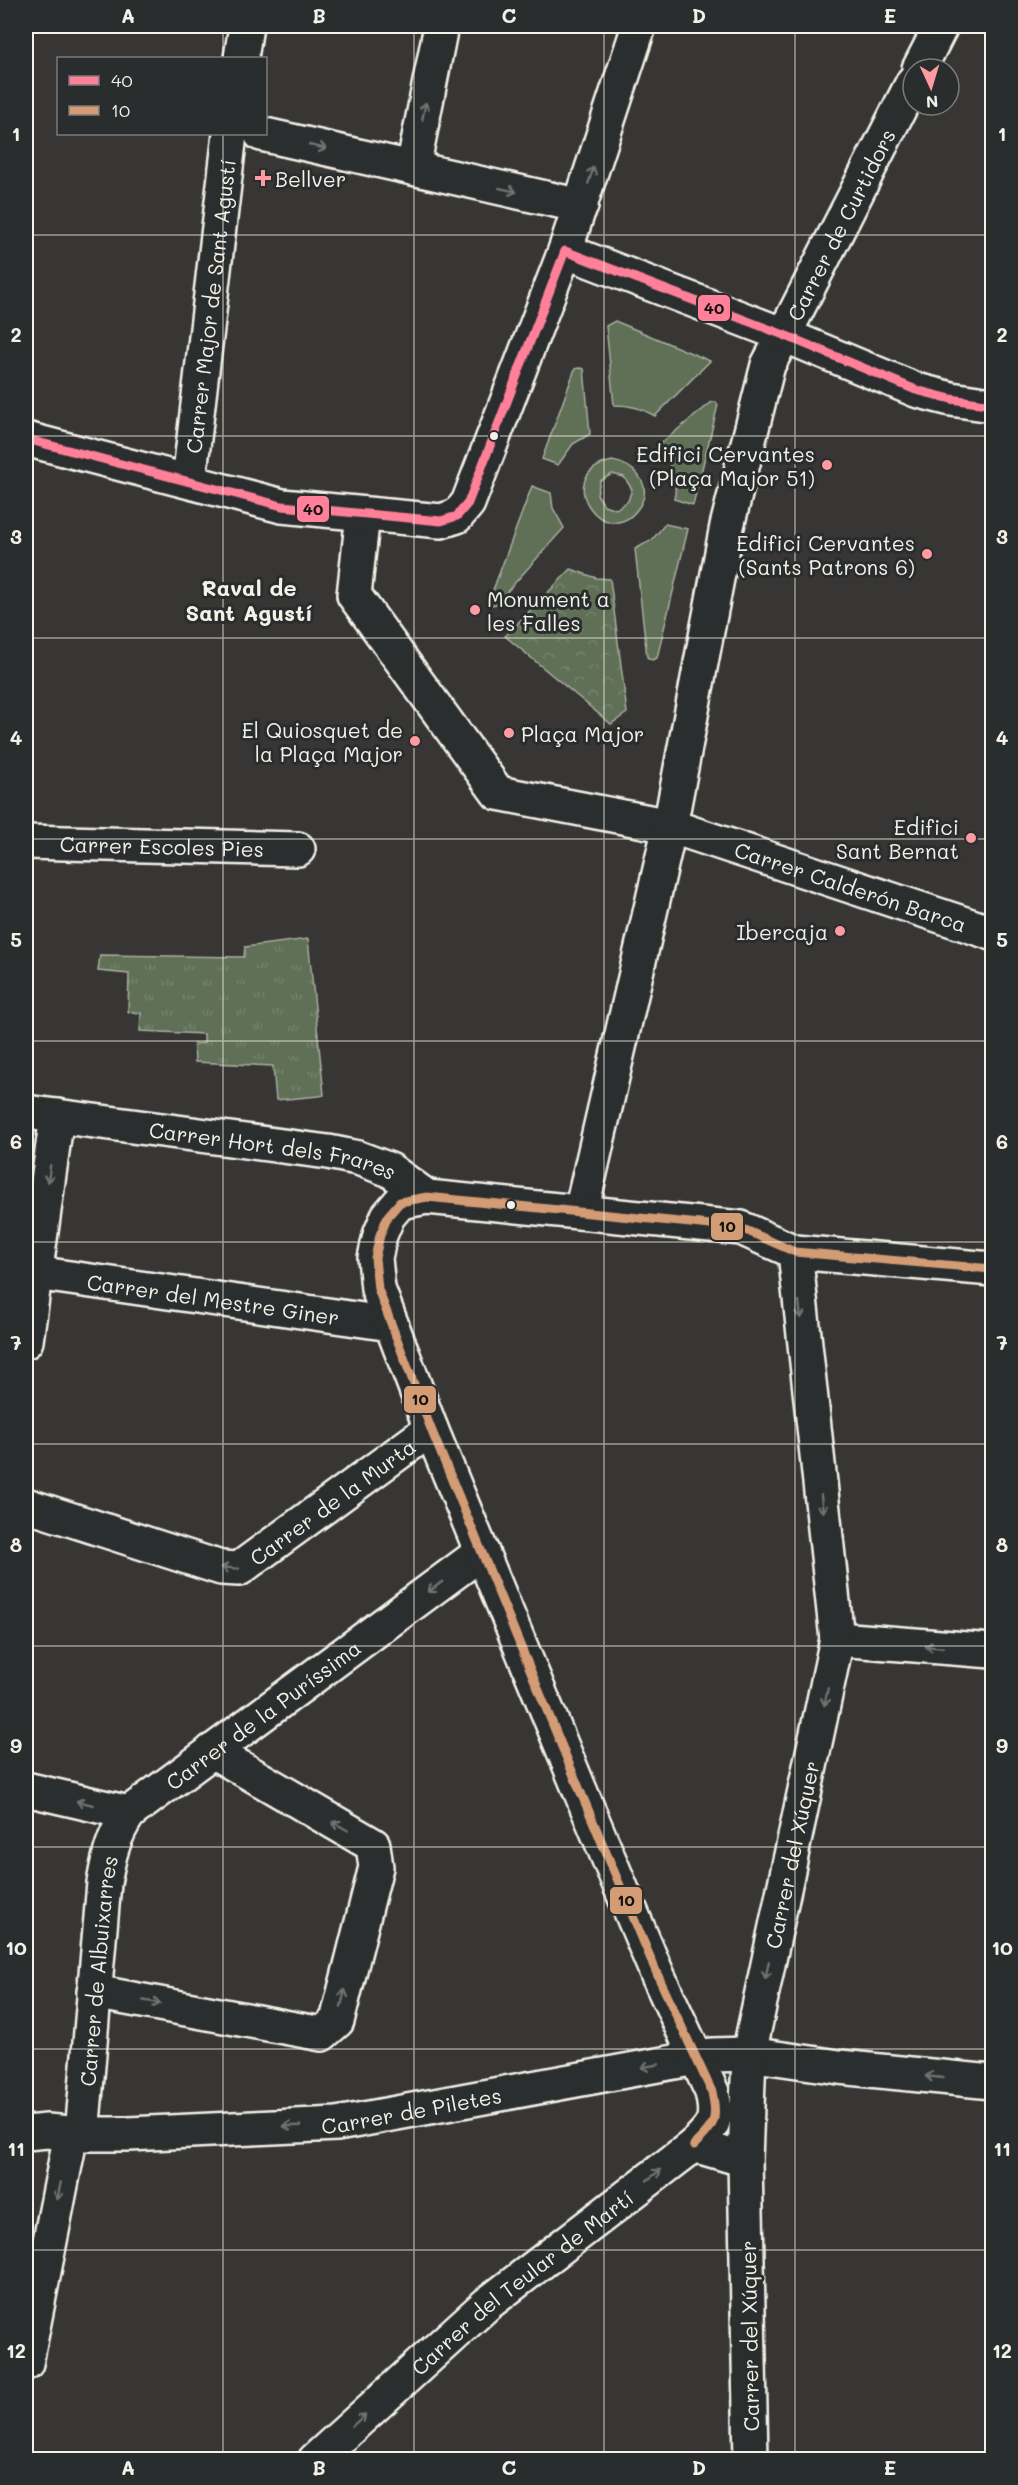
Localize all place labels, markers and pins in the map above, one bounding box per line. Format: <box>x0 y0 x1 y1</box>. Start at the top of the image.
place label: Bellver <box>275 165 346 192</box>
marker: Bellver <box>256 171 270 185</box>
unlabelled marker <box>488 430 500 442</box>
place label: Edifici Cervantes (Plaça Major 51) <box>636 440 815 491</box>
marker: Edifici Cervantes (Plaça Major 51) <box>820 458 834 472</box>
place label: Edifici Cervantes (Sants Patrons 6) <box>736 529 915 580</box>
marker: Edifici Cervantes (Sants Patrons 6) <box>920 547 934 561</box>
place label: Monument a les Falles <box>487 585 610 636</box>
marker: Monument a les Falles <box>468 603 482 617</box>
place label: El Quiosquet de la Plaça Major <box>242 716 403 767</box>
place label: Plaça Major <box>521 720 644 747</box>
marker: Plaça Major <box>502 726 516 740</box>
marker: El Quiosquet de la Plaça Major <box>408 734 422 748</box>
place label: Edifici Sant Bernat <box>836 813 959 864</box>
marker: Edifici Sant Bernat <box>964 831 978 845</box>
place label: Ibercaja <box>736 918 828 945</box>
marker: Ibercaja <box>833 924 847 938</box>
unlabelled marker <box>505 1199 517 1211</box>

